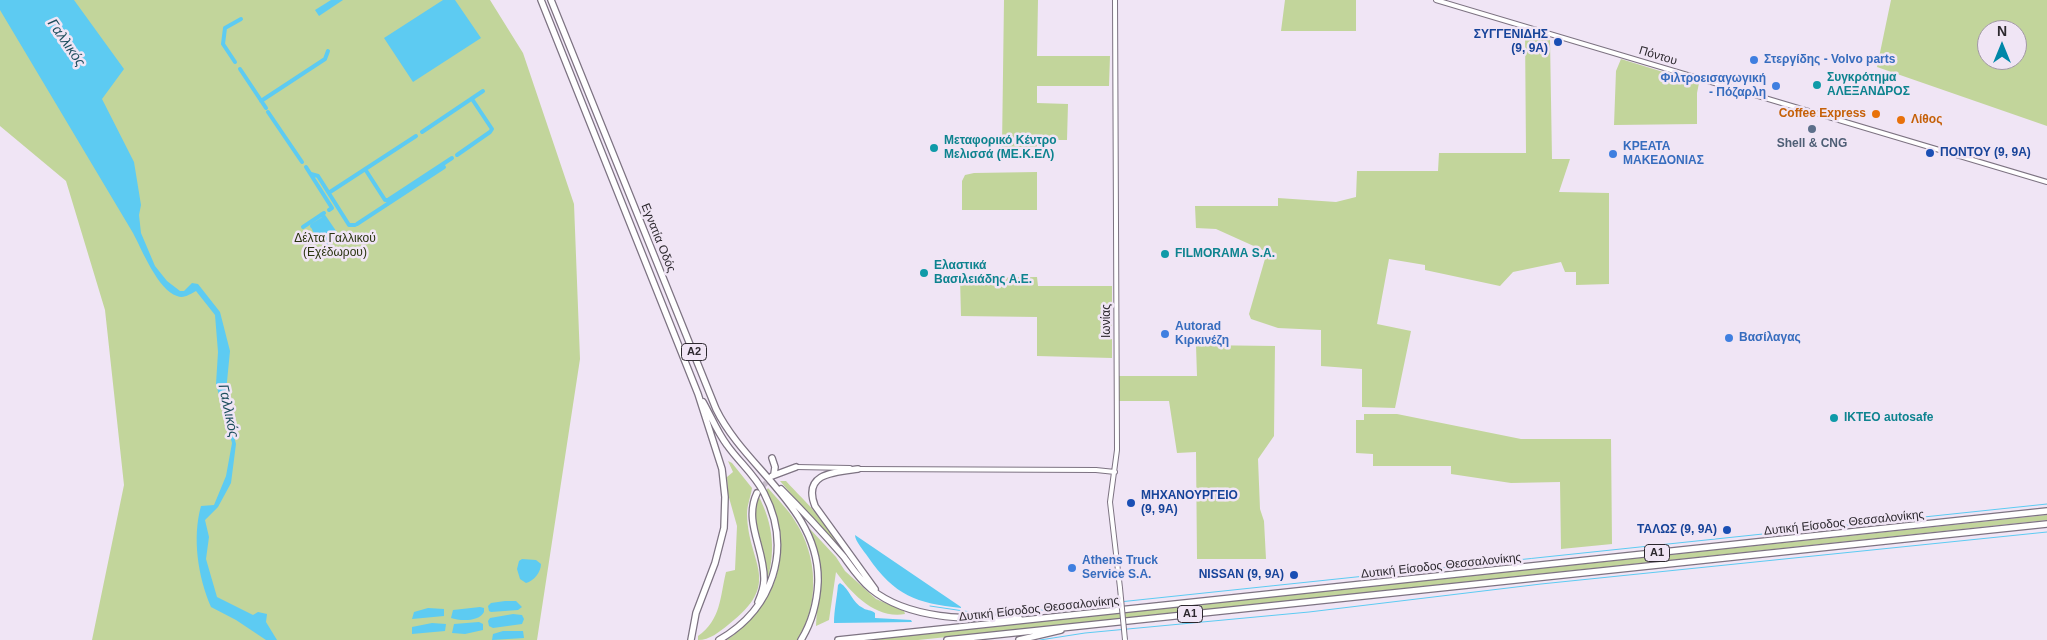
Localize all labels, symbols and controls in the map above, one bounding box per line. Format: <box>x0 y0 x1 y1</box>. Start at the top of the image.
water label: Γαλλικός <box>44 16 88 70</box>
north arrow <box>1977 20 2027 70</box>
text: N <box>1997 23 2007 39</box>
place label: ΣΥΓΓΕΝΙΔΗΣ (9, 9Α) <box>1474 28 1548 56</box>
marker: ΣΥΓΓΕΝΙΔΗΣ (9, 9Α) <box>1552 36 1564 48</box>
street label: Πόντου <box>1637 43 1679 69</box>
place label: Στεργίδης - Volvo parts <box>1764 53 1895 67</box>
marker: Στεργίδης - Volvo parts <box>1748 54 1760 66</box>
place label: Συγκρότημα ΑΛΕΞΑΝΔΡΟΣ <box>1827 71 1910 99</box>
place label: Φιλτροεισαγωγική - Πόζαρλη <box>1661 72 1766 100</box>
marker: Συγκρότημα ΑΛΕΞΑΝΔΡΟΣ <box>1811 79 1823 91</box>
marker: Φιλτροεισαγωγική - Πόζαρλη <box>1770 80 1782 92</box>
place label: Coffee Express <box>1779 107 1866 121</box>
marker: Coffee Express <box>1870 108 1882 120</box>
place label: Λίθος <box>1911 113 1942 127</box>
marker: Λίθος <box>1895 114 1907 126</box>
marker: Shell & CNG <box>1806 123 1818 135</box>
place label: Μεταφορικό Κέντρο Μελισσά (ΜΕ.Κ.ΕΛ) <box>944 134 1057 162</box>
place label: Shell & CNG <box>1777 137 1847 151</box>
place label: ΚΡΕΑΤΑ ΜΑΚΕΔΟΝΙΑΣ <box>1623 140 1704 168</box>
marker: Μεταφορικό Κέντρο Μελισσά (ΜΕ.Κ.ΕΛ) <box>928 142 940 154</box>
place label: ΠΟΝΤΟΥ (9, 9Α) <box>1940 146 2031 160</box>
marker: ΠΟΝΤΟΥ (9, 9Α) <box>1924 147 1936 159</box>
marker: ΚΡΕΑΤΑ ΜΑΚΕΔΟΝΙΑΣ <box>1607 148 1619 160</box>
street label: Εγνατία Οδός <box>638 201 678 275</box>
park label: Δέλτα Γαλλικού (Εχέδωρου) <box>294 232 376 260</box>
place label: FILMORAMA S.A. <box>1175 247 1275 261</box>
marker: FILMORAMA S.A. <box>1159 248 1171 260</box>
place label: Ελαστικά Βασιλειάδης Α.Ε. <box>934 259 1032 287</box>
marker: Ελαστικά Βασιλειάδης Α.Ε. <box>918 267 930 279</box>
street label: Ιωνίας <box>1100 304 1114 338</box>
place label: Autorad Κιρκινέζη <box>1175 320 1229 348</box>
marker: Autorad Κιρκινέζη <box>1159 328 1171 340</box>
place label: Βασίλαγας <box>1739 331 1801 345</box>
marker: Βασίλαγας <box>1723 332 1735 344</box>
road number: Α2 <box>682 344 706 361</box>
water label: Γαλλικός <box>214 383 242 439</box>
place label: ΙΚΤΕΟ autosafe <box>1844 411 1933 425</box>
marker: ΙΚΤΕΟ autosafe <box>1828 412 1840 424</box>
place label: ΜΗΧΑΝΟΥΡΓΕΙΟ (9, 9Α) <box>1141 489 1238 517</box>
marker: ΜΗΧΑΝΟΥΡΓΕΙΟ (9, 9Α) <box>1125 497 1137 509</box>
street label: Δυτική Είσοδος Θεσσαλονίκης <box>1763 507 1925 539</box>
place label: ΤΑΛΩΣ (9, 9Α) <box>1637 523 1717 537</box>
marker: ΤΑΛΩΣ (9, 9Α) <box>1721 524 1733 536</box>
road number: Α1 <box>1644 544 1670 562</box>
street label: Δυτική Είσοδος Θεσσαλονίκης <box>1360 550 1522 582</box>
place label: Athens Truck Service S.A. <box>1082 554 1158 582</box>
marker: Athens Truck Service S.A. <box>1066 562 1078 574</box>
place label: NISSAN (9, 9Α) <box>1199 568 1284 582</box>
marker: NISSAN (9, 9Α) <box>1288 569 1300 581</box>
street label: Δυτική Είσοδος Θεσσαλονίκης <box>958 593 1120 625</box>
road number: Α1 <box>1178 606 1202 622</box>

